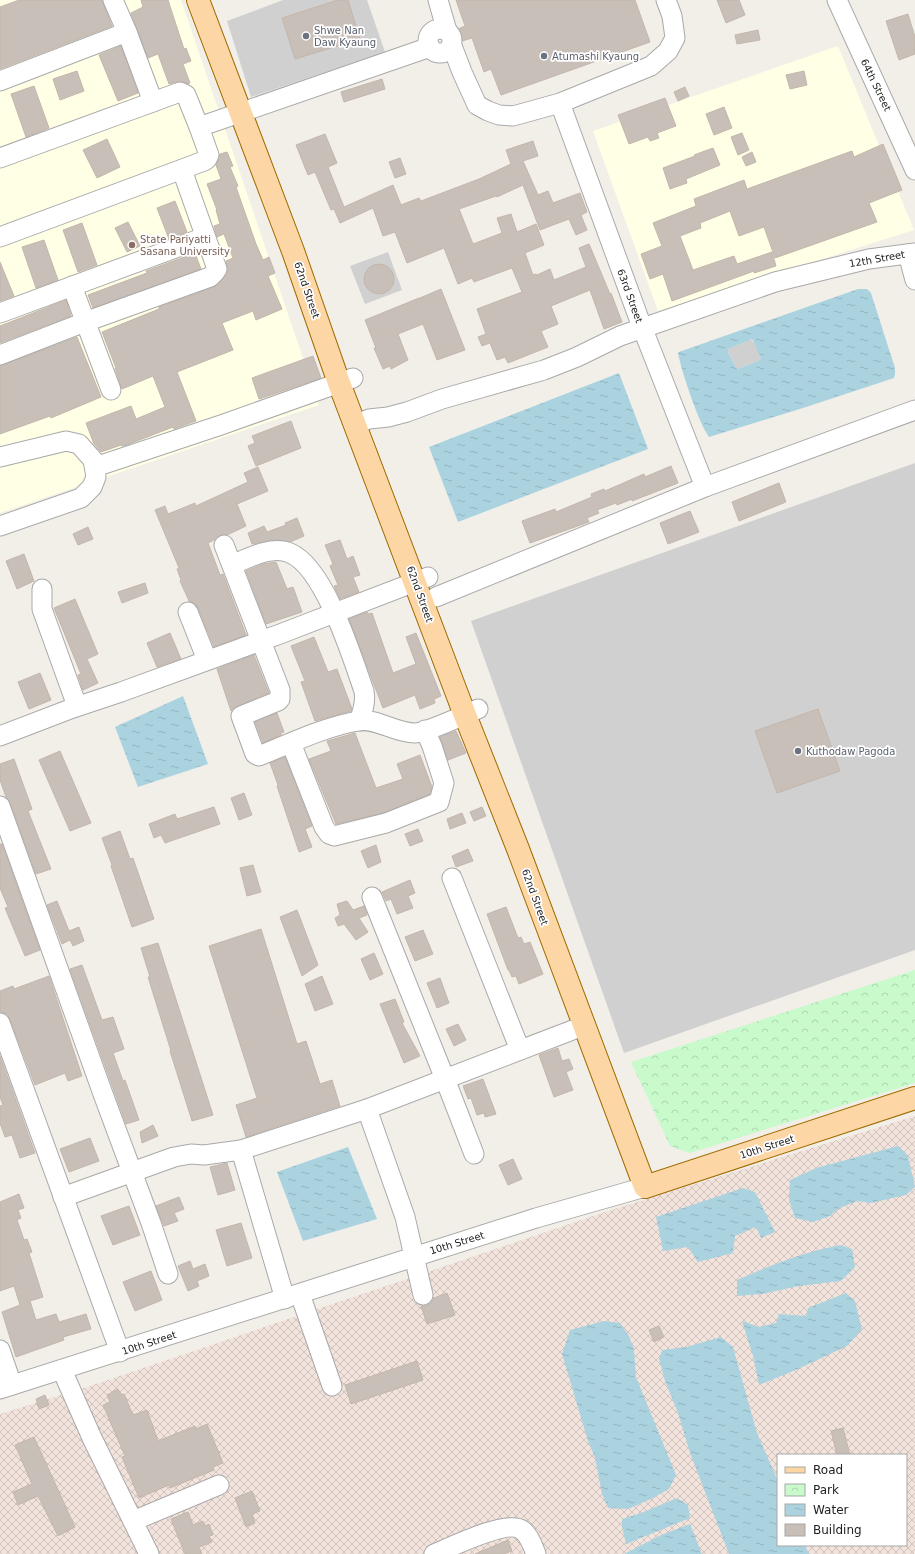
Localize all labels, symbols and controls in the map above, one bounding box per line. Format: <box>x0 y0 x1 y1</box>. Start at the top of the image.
place label: Shwe Nan Daw Kyaung <box>314 25 376 48</box>
marker: Shwe Nan Daw Kyaung <box>301 31 311 41</box>
marker: Atumashi Kyaung <box>539 51 549 61</box>
place label: Atumashi Kyaung <box>552 51 639 62</box>
street label: 64th Street <box>859 57 893 113</box>
place label: State Pariyatti Sasana University <box>140 234 230 257</box>
marker: State Pariyatti Sasana University <box>127 240 137 250</box>
street label: 12th Street <box>848 249 906 269</box>
street label: 62nd Street <box>292 260 322 320</box>
street label: 63rd Street <box>615 268 645 325</box>
street label: 62nd Street <box>405 564 435 624</box>
marker: Kuthodaw Pagoda <box>793 746 803 756</box>
place label: Kuthodaw Pagoda <box>806 746 895 757</box>
street label: 62nd Street <box>520 867 550 927</box>
street label: 10th Street <box>738 1133 796 1161</box>
street label: 10th Street <box>428 1229 486 1257</box>
street label: 10th Street <box>120 1329 178 1357</box>
legend <box>777 1454 907 1546</box>
text: Road <box>813 1463 843 1477</box>
text: Park <box>813 1483 839 1497</box>
text: Water <box>813 1503 849 1517</box>
text: Building <box>813 1523 862 1537</box>

